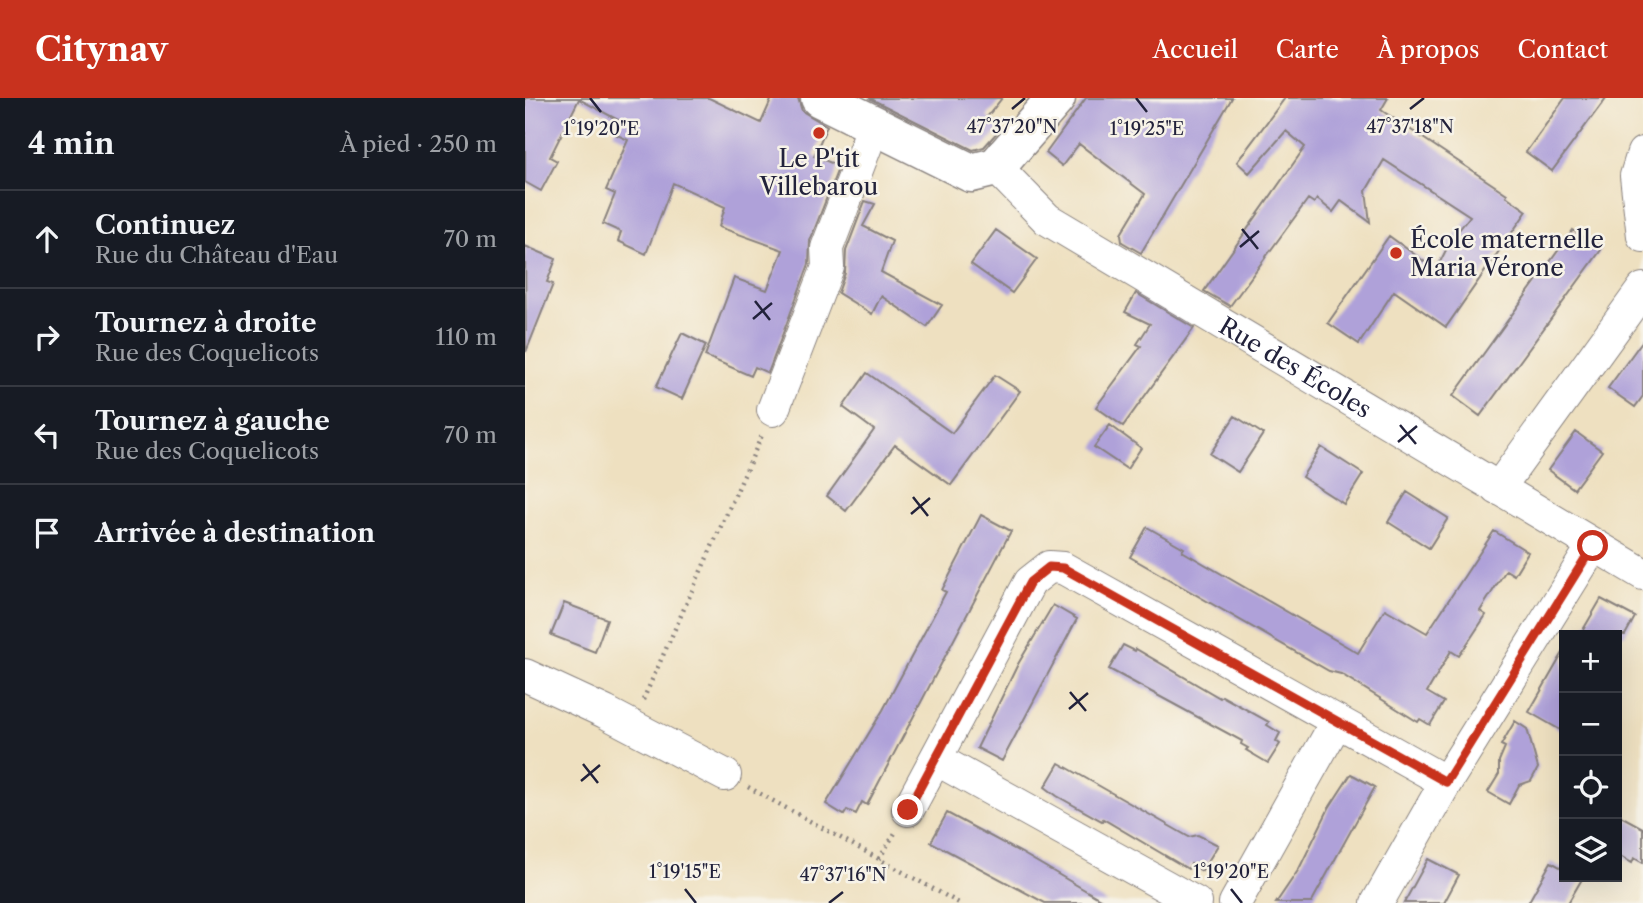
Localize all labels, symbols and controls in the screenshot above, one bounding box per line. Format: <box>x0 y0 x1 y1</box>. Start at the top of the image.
text: Citynav <box>35 29 168 70</box>
text: Accueil <box>1153 35 1238 64</box>
text: Carte <box>1276 35 1339 64</box>
text: À propos <box>1377 35 1480 64</box>
text: Contact <box>1518 35 1608 64</box>
text: 47°37'20"N <box>966 116 1058 138</box>
text: 47°37'18"N <box>1366 116 1454 138</box>
text: 1°19'20"E <box>563 118 639 140</box>
text: 1°19'25"E <box>1110 118 1184 140</box>
text: 4 min <box>28 125 114 162</box>
marker: Le P'tit Villebarou <box>811 125 827 141</box>
text: À pied · 250 m <box>340 130 497 158</box>
place label: Le P'tit Villebarou <box>759 144 879 201</box>
text: Continuez <box>95 209 235 241</box>
icon: ahead <box>28 220 66 258</box>
text: 70 m <box>444 225 497 253</box>
place label: École maternelle Maria Vérone <box>1410 225 1604 282</box>
text: Rue du Château d'Eau <box>95 241 338 269</box>
marker: École maternelle Maria Vérone <box>1388 245 1404 261</box>
text: Tournez à droite <box>95 307 317 339</box>
street label: Rue des Écoles <box>1214 310 1377 423</box>
icon: right <box>28 318 66 356</box>
text: 110 m <box>436 323 497 351</box>
text: Rue des Coquelicots <box>95 339 319 367</box>
text: Tournez à gauche <box>95 405 330 437</box>
icon: left <box>28 416 66 454</box>
text: 70 m <box>444 421 497 449</box>
text: Rue des Coquelicots <box>95 437 319 465</box>
icon: arrive <box>28 514 66 552</box>
text: Arrivée à destination <box>95 517 375 549</box>
route start <box>1577 530 1608 561</box>
map controls <box>1559 630 1622 882</box>
button: + <box>1559 630 1622 693</box>
button: − <box>1559 693 1622 756</box>
button: locate <box>1559 756 1622 819</box>
route end <box>892 794 923 825</box>
button: layers <box>1559 819 1622 882</box>
text: 1°19'15"E <box>649 861 721 883</box>
text: 1°19'20"E <box>1193 861 1269 883</box>
text: 47°37'16"N <box>799 864 887 886</box>

